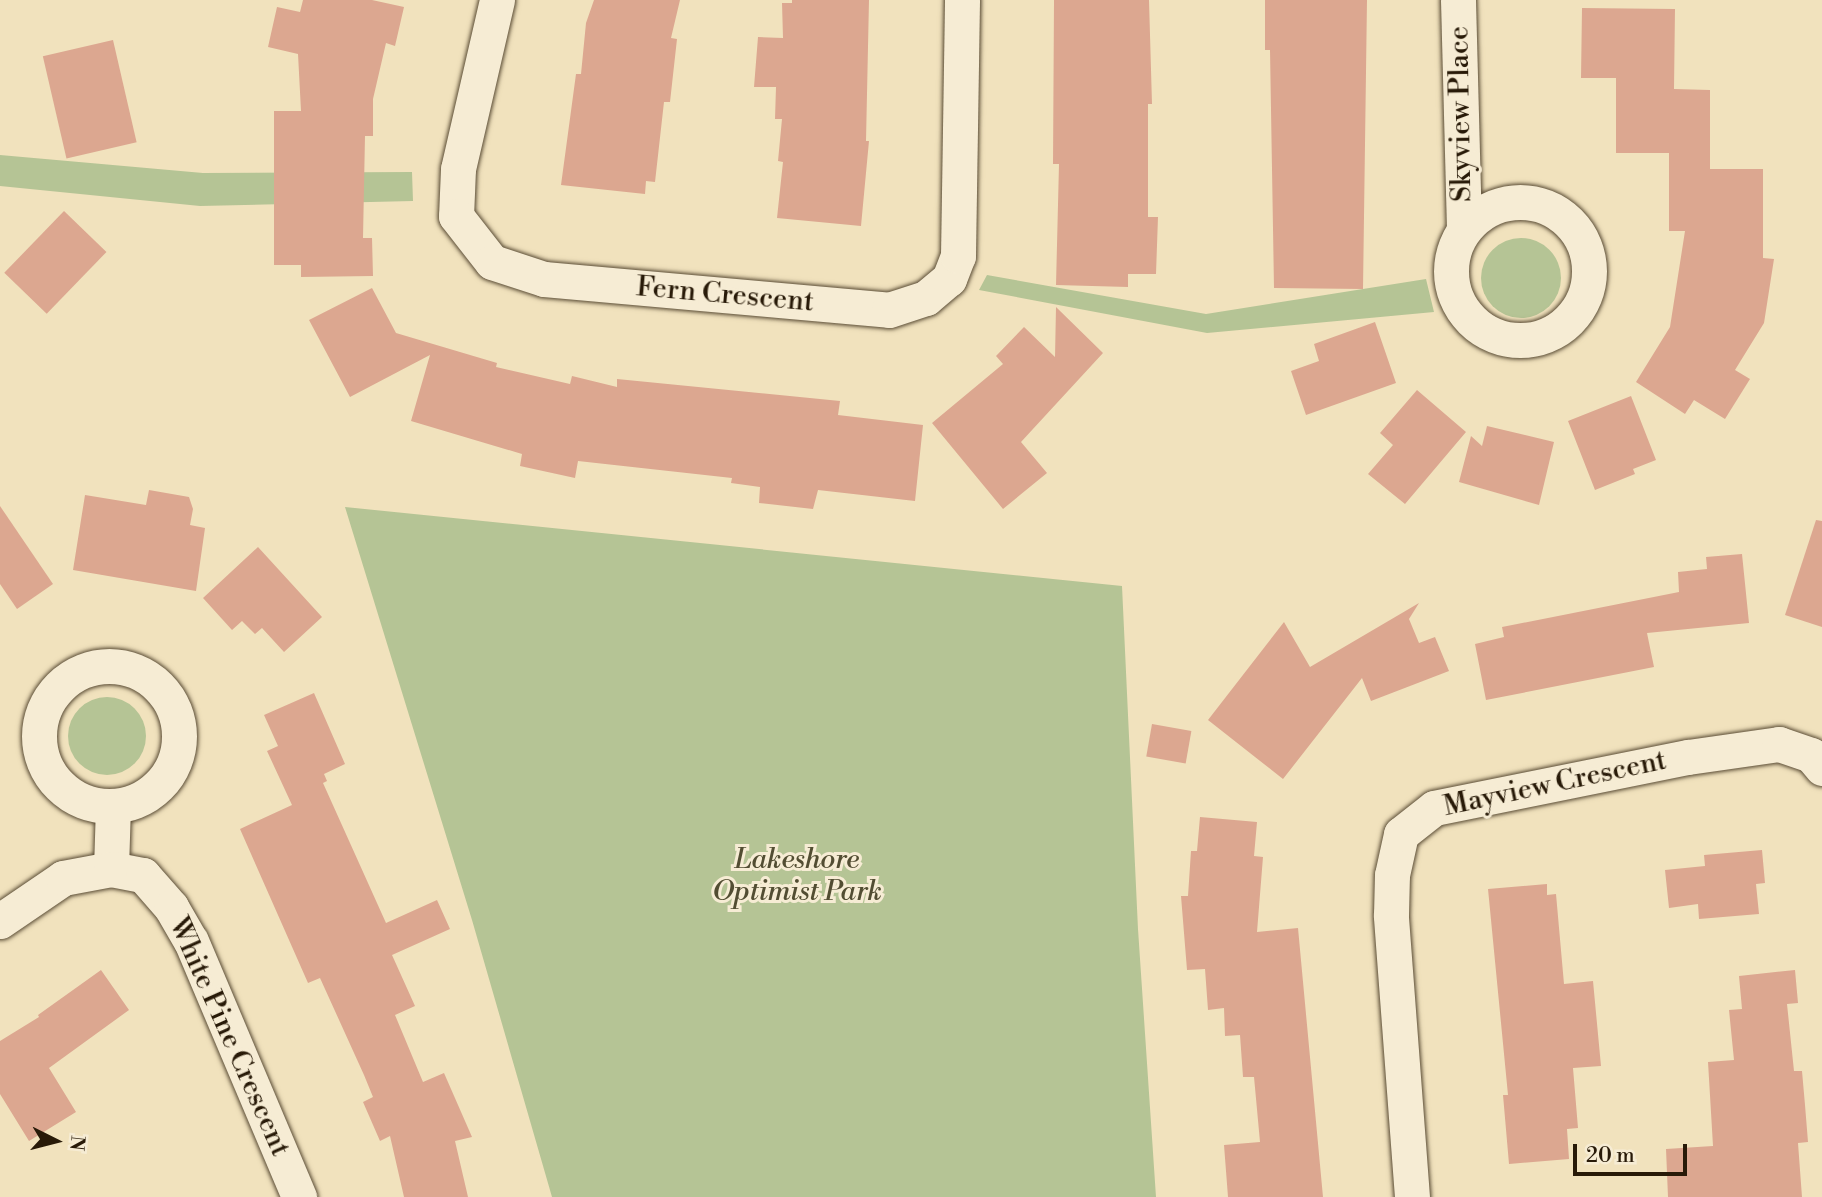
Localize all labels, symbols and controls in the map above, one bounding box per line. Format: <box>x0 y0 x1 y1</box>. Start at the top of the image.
street label: Skyview Place <box>1443 26 1479 202</box>
street label: Fern Crescent <box>635 271 815 319</box>
street label: Mayview Crescent <box>1440 744 1670 824</box>
park label: Lakeshore Optimist Park <box>712 843 882 909</box>
street label: White Pine Crescent <box>161 912 297 1162</box>
north arrow <box>21 1106 91 1176</box>
scale bar <box>1577 1130 1691 1174</box>
text: N <box>64 1134 90 1152</box>
text: 20 m <box>1586 1143 1635 1169</box>

